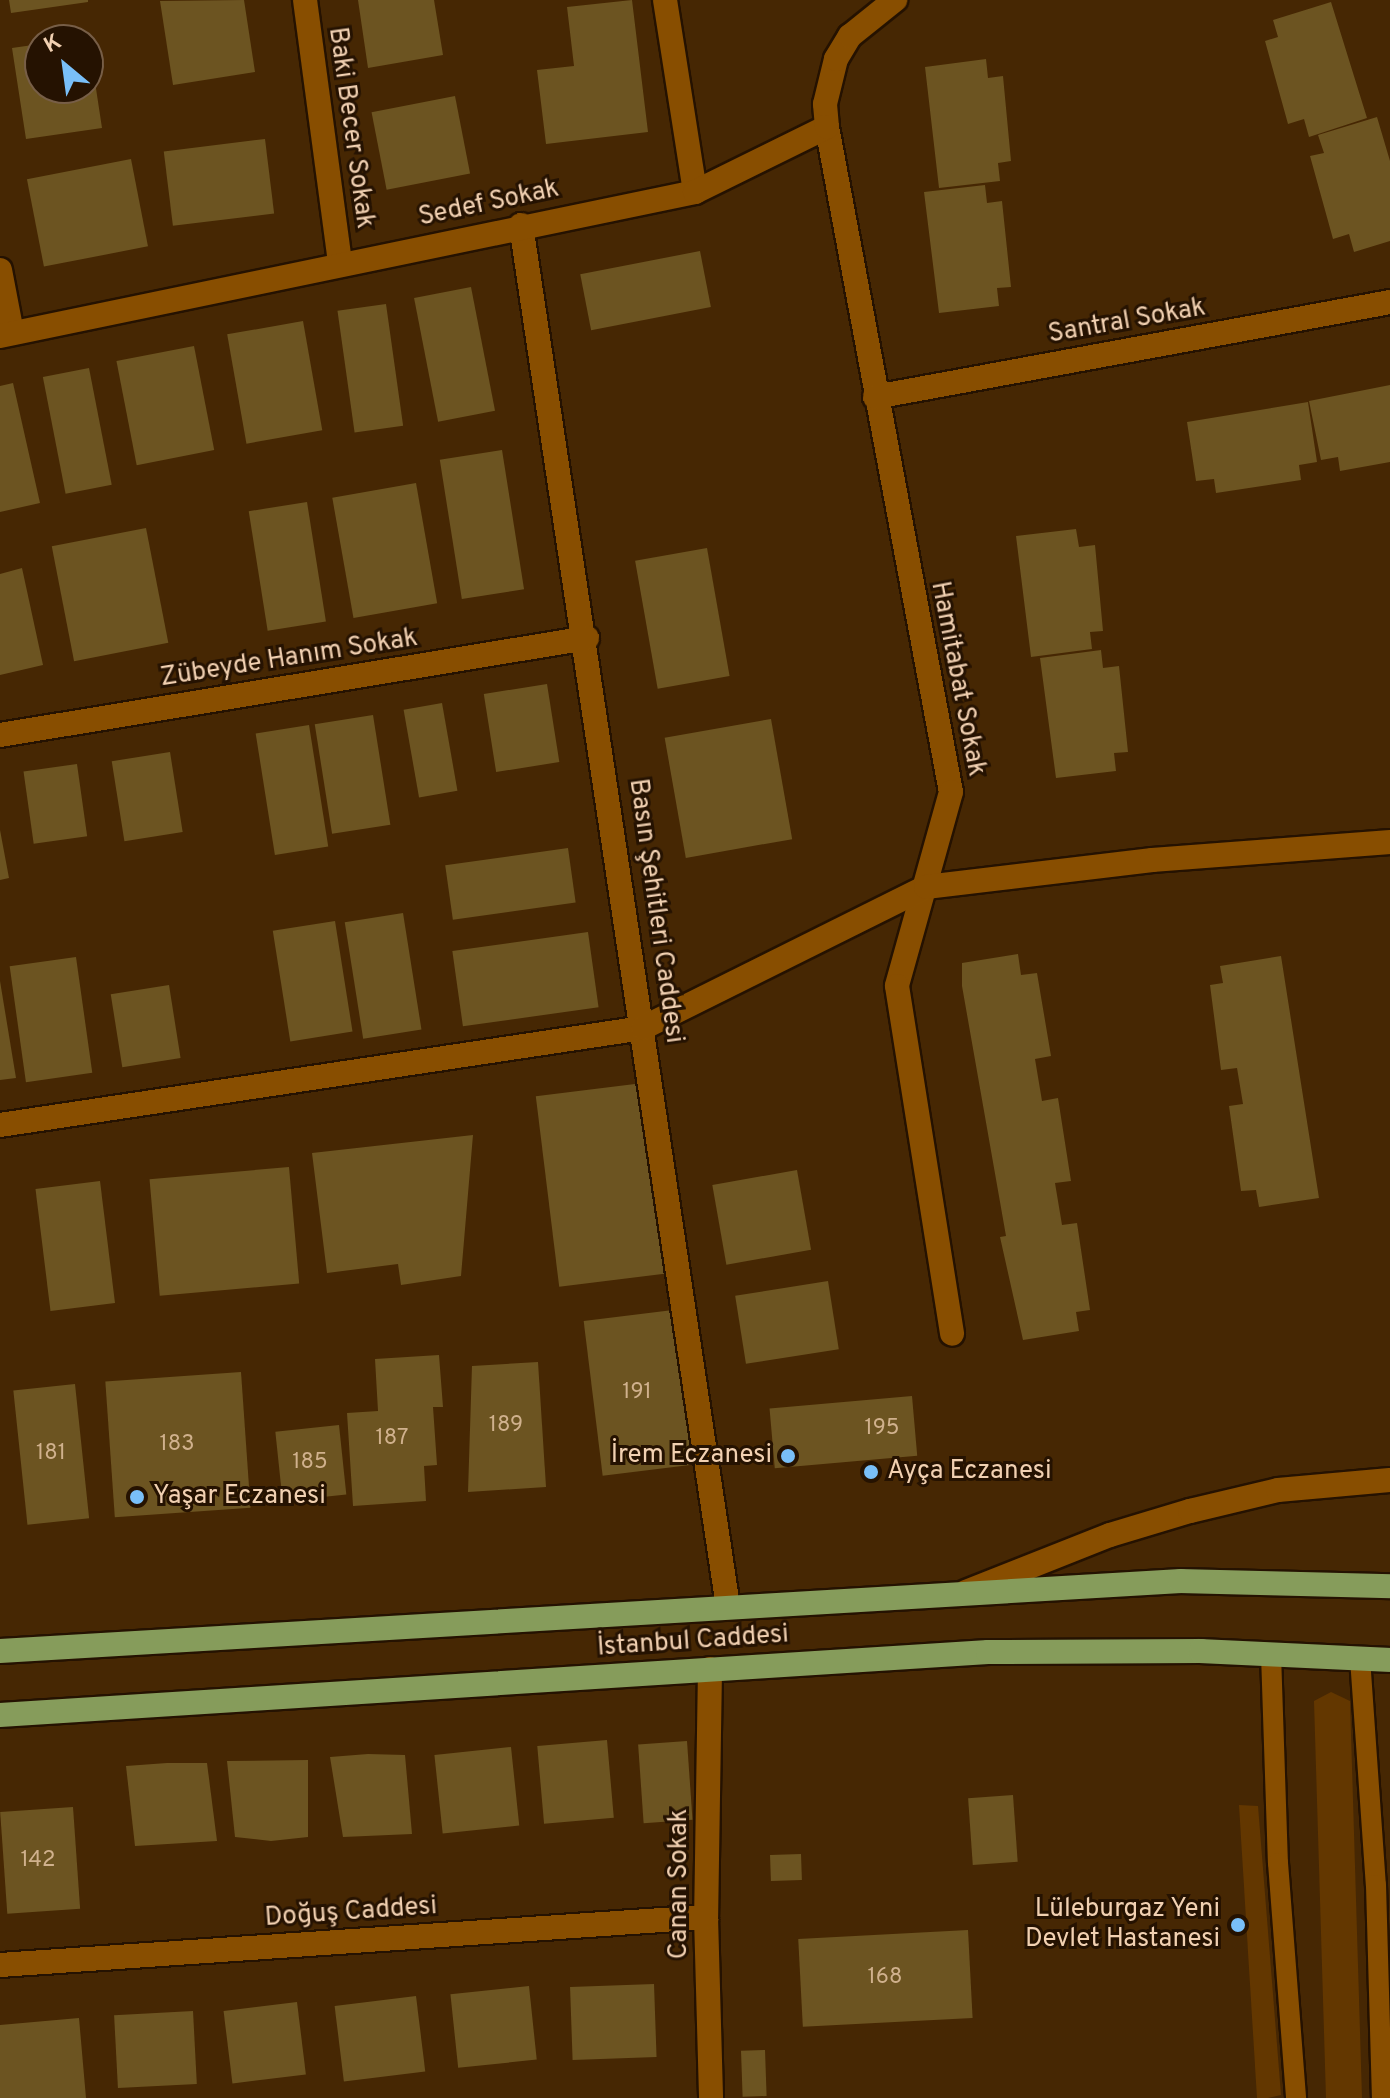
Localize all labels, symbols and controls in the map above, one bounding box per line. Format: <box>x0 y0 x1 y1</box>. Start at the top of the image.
north arrow <box>24 24 104 104</box>
street label: Baki Becer Sokak <box>320 25 380 231</box>
text: K <box>40 29 66 60</box>
street label: Sedef Sokak <box>416 174 562 234</box>
street label: Santral Sokak <box>1046 293 1208 351</box>
street label: Hamitabat Sokak <box>923 579 991 779</box>
street label: Zübeyde Hanım Sokak <box>158 623 420 695</box>
street label: Basın Şehitleri Caddesi <box>621 777 689 1045</box>
house number: 191 <box>622 1380 652 1406</box>
house number: 189 <box>489 1413 523 1439</box>
house number: 195 <box>864 1416 900 1442</box>
house number: 187 <box>376 1426 408 1452</box>
house number: 183 <box>160 1432 194 1458</box>
place label: İrem Eczanesi <box>611 1440 772 1472</box>
house number: 181 <box>36 1441 66 1467</box>
marker: İrem Eczanesi <box>779 1447 797 1465</box>
house number: 185 <box>292 1450 328 1476</box>
place label: Ayça Eczanesi <box>887 1456 1052 1488</box>
marker: Ayça Eczanesi <box>862 1463 880 1481</box>
place label: Yaşar Eczanesi <box>153 1481 326 1513</box>
marker: Yaşar Eczanesi <box>128 1488 146 1506</box>
street label: İstanbul Caddesi <box>596 1620 790 1664</box>
street label: Canan Sokak <box>664 1809 696 1959</box>
house number: 142 <box>21 1848 55 1874</box>
street label: Doğuş Caddesi <box>264 1891 438 1935</box>
place label: Lüleburgaz Yeni Devlet Hastanesi <box>1025 1894 1220 1956</box>
marker: Lüleburgaz Yeni Devlet Hastanesi <box>1227 1914 1249 1936</box>
house number: 168 <box>868 1965 902 1991</box>

